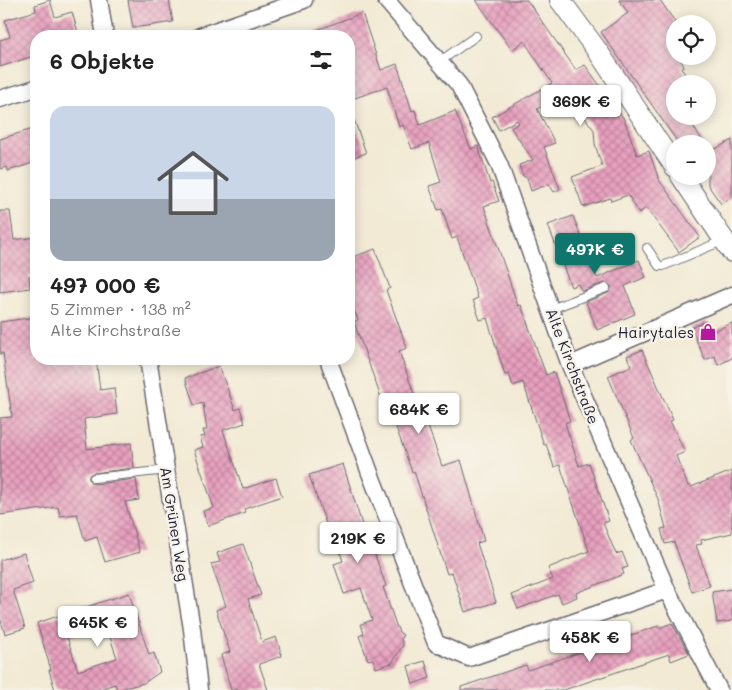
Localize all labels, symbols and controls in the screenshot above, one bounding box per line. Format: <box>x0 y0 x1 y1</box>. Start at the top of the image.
map controls <box>666 15 716 185</box>
button: locate <box>666 15 716 65</box>
icon: filters <box>307 46 335 74</box>
text: 6 Objekte <box>50 47 154 74</box>
button: + <box>666 75 716 125</box>
pin: 369K € <box>540 84 622 127</box>
text: 369K € <box>552 90 610 111</box>
button: − <box>666 135 716 185</box>
icon: home <box>148 138 238 228</box>
pin: 497K € <box>554 232 636 275</box>
text: 497K € <box>566 238 624 259</box>
text: 497 000 € <box>50 271 160 298</box>
text: 5 Zimmer · 138 m² <box>50 298 191 319</box>
street label: Alte Kirchstraße <box>542 305 604 427</box>
text: Alte Kirchstraße <box>50 319 181 340</box>
place label: Hairytales <box>618 322 694 342</box>
shop icon: Hairytales <box>698 322 718 342</box>
pin: 684K € <box>378 392 460 435</box>
text: 684K € <box>389 398 449 419</box>
street label: Am Grünen Weg <box>156 465 194 583</box>
pin: 219K € <box>317 522 399 564</box>
text: 219K € <box>331 527 385 548</box>
pin: 645K € <box>57 606 139 648</box>
text: 645K € <box>69 611 127 632</box>
pin: 458K € <box>549 620 631 663</box>
text: 458K € <box>561 626 619 647</box>

